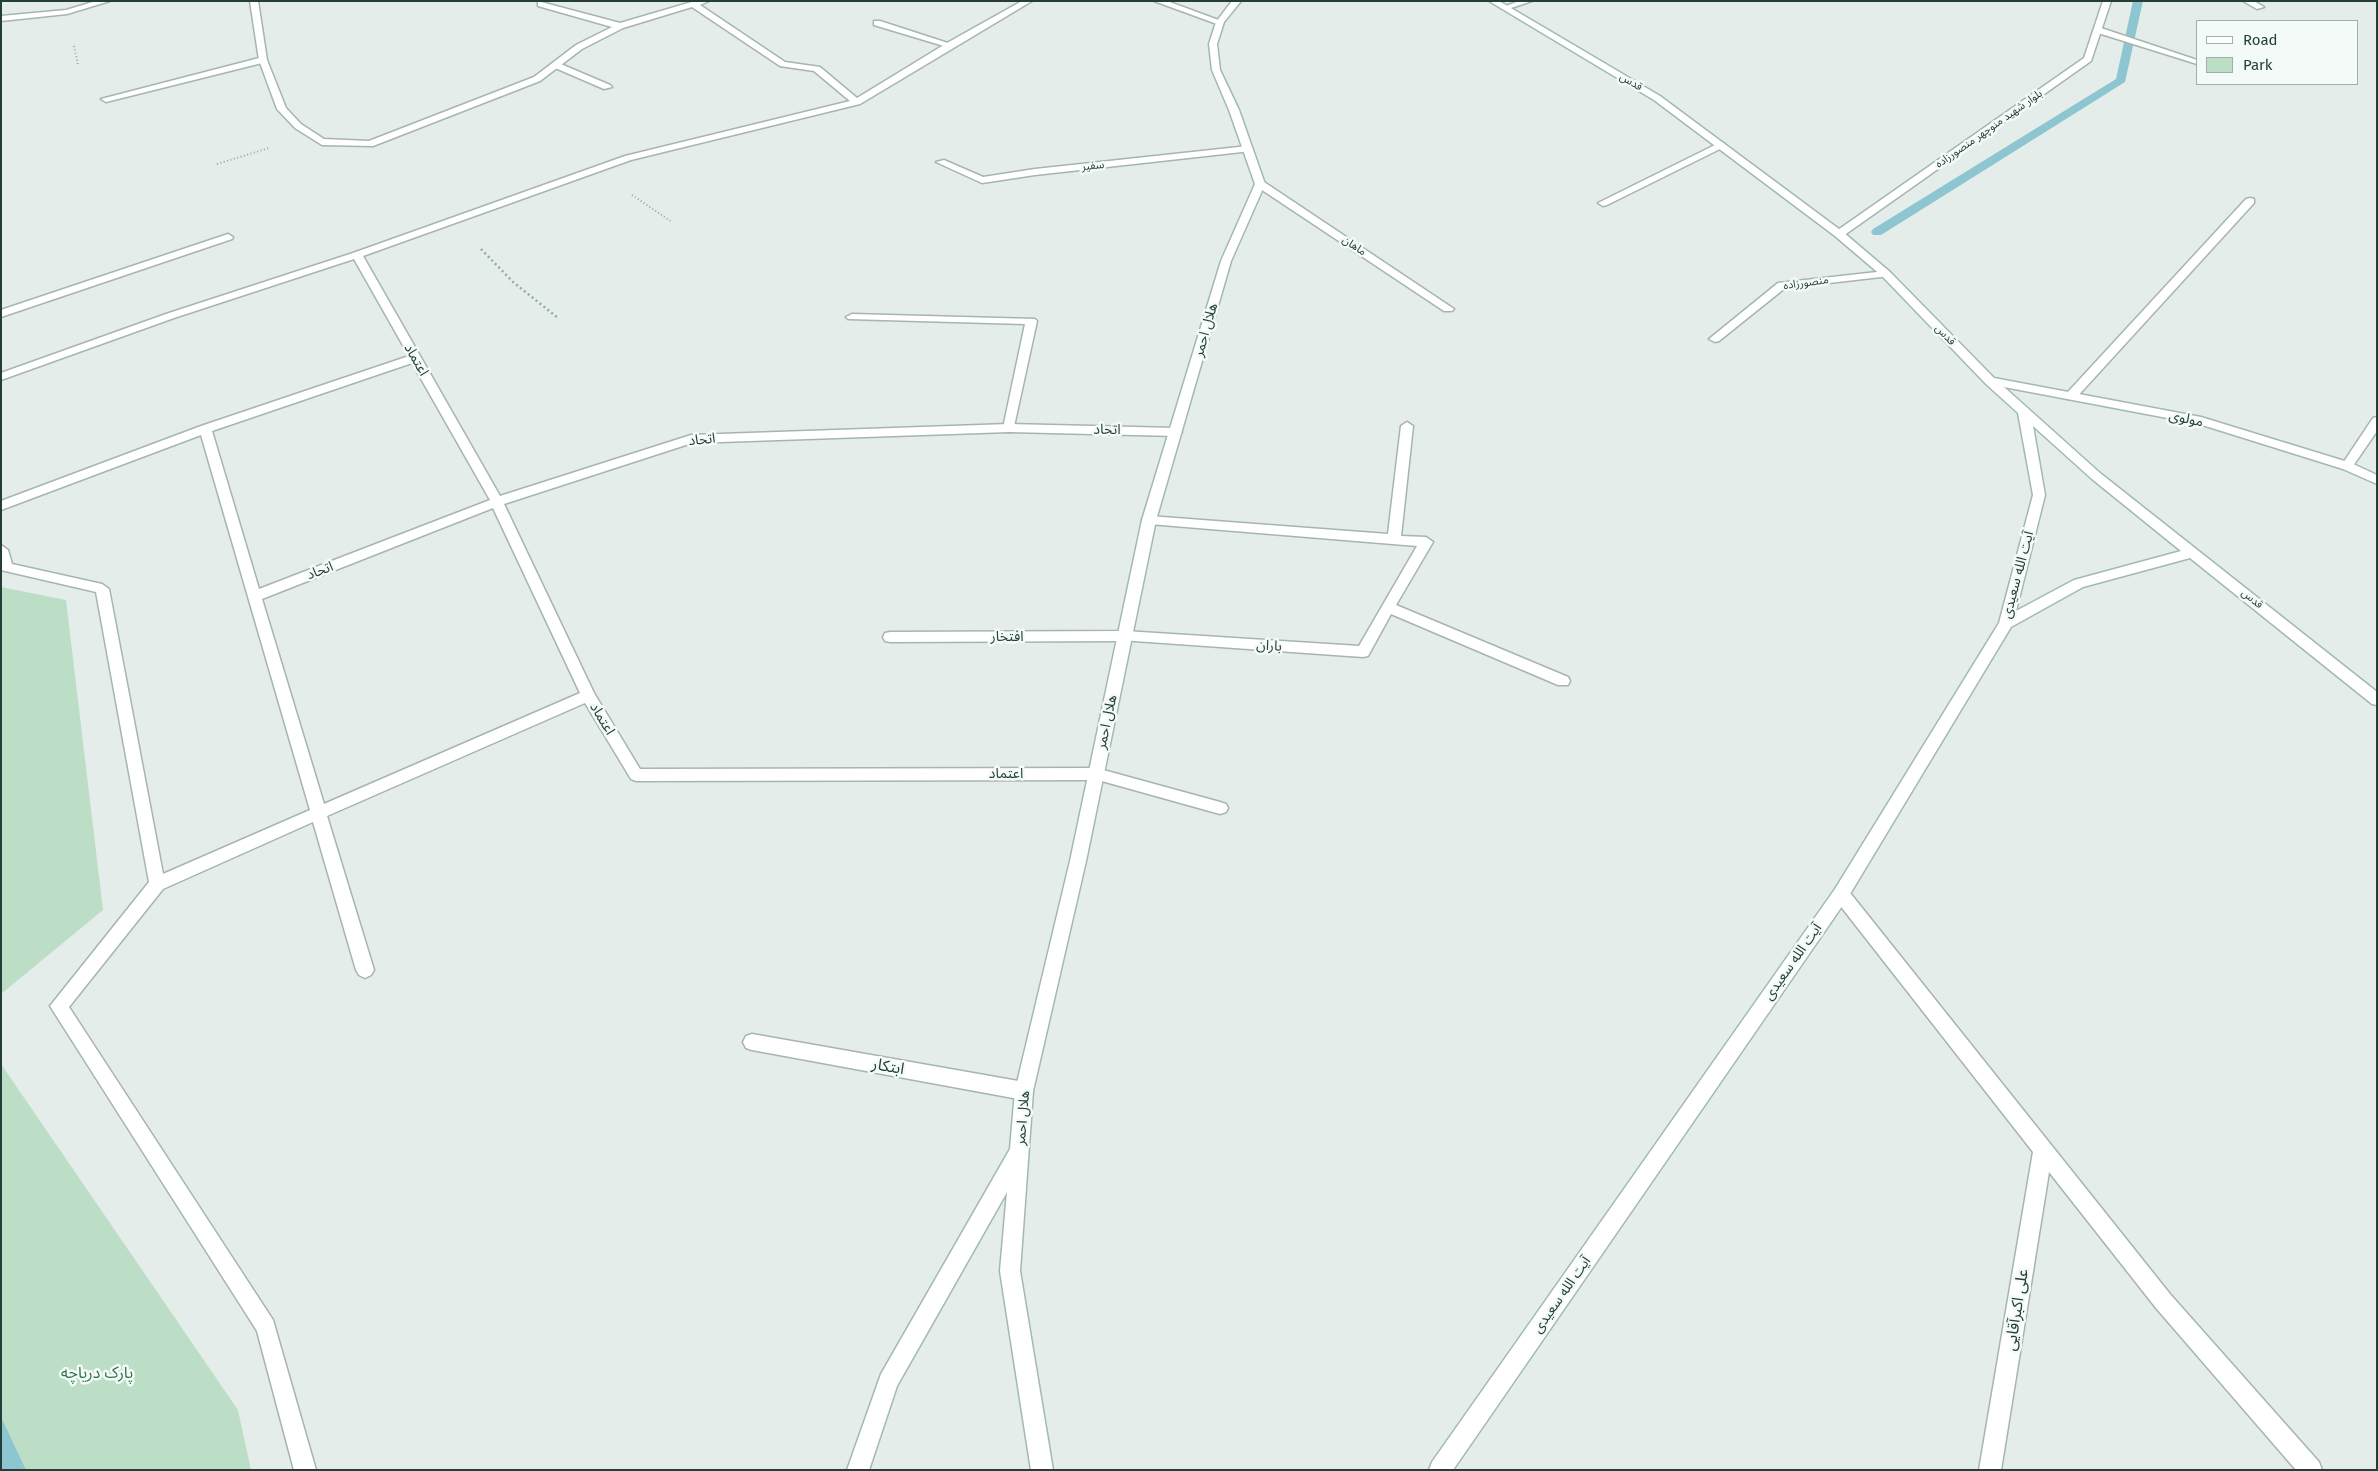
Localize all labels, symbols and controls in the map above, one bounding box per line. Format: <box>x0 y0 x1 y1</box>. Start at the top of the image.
legend <box>2196 20 2358 85</box>
text: Road <box>2243 31 2278 49</box>
text: Park <box>2243 56 2273 74</box>
street label: قدس <box>1617 70 1645 94</box>
street label: بلوار شهید منوچهر منصورزاده <box>1933 87 2045 171</box>
street label: سفیر <box>1081 158 1105 174</box>
street label: ماهان <box>1340 233 1368 259</box>
street label: منصورزاده <box>1783 273 1829 293</box>
street label: هلال احمر <box>1190 301 1222 359</box>
street label: قدس <box>1932 322 1958 348</box>
street label: اعتماد <box>400 341 432 379</box>
street label: مولوی <box>2167 407 2205 431</box>
street label: اتحاد <box>1093 421 1121 439</box>
street label: اتحاد <box>688 430 716 450</box>
street label: آیت الله سعیدی <box>1998 529 2038 621</box>
street label: اتحاد <box>304 558 336 584</box>
street label: قدس <box>2238 586 2266 612</box>
street label: افتخار <box>991 629 1023 645</box>
street label: باران <box>1256 637 1282 655</box>
street label: هلال احمر <box>1093 693 1121 751</box>
street label: اعتماد <box>586 700 618 738</box>
street label: اعتماد <box>989 766 1023 782</box>
street label: آیت الله سعیدی <box>1760 920 1826 1004</box>
street label: ابتکار <box>870 1055 906 1079</box>
street label: هلال احمر <box>1012 1090 1034 1146</box>
street label: آیت الله سعیدی <box>1529 1253 1595 1337</box>
street label: علی اکبرآقایی <box>2001 1268 2033 1352</box>
park label: پارک دریاچه <box>61 1364 133 1384</box>

